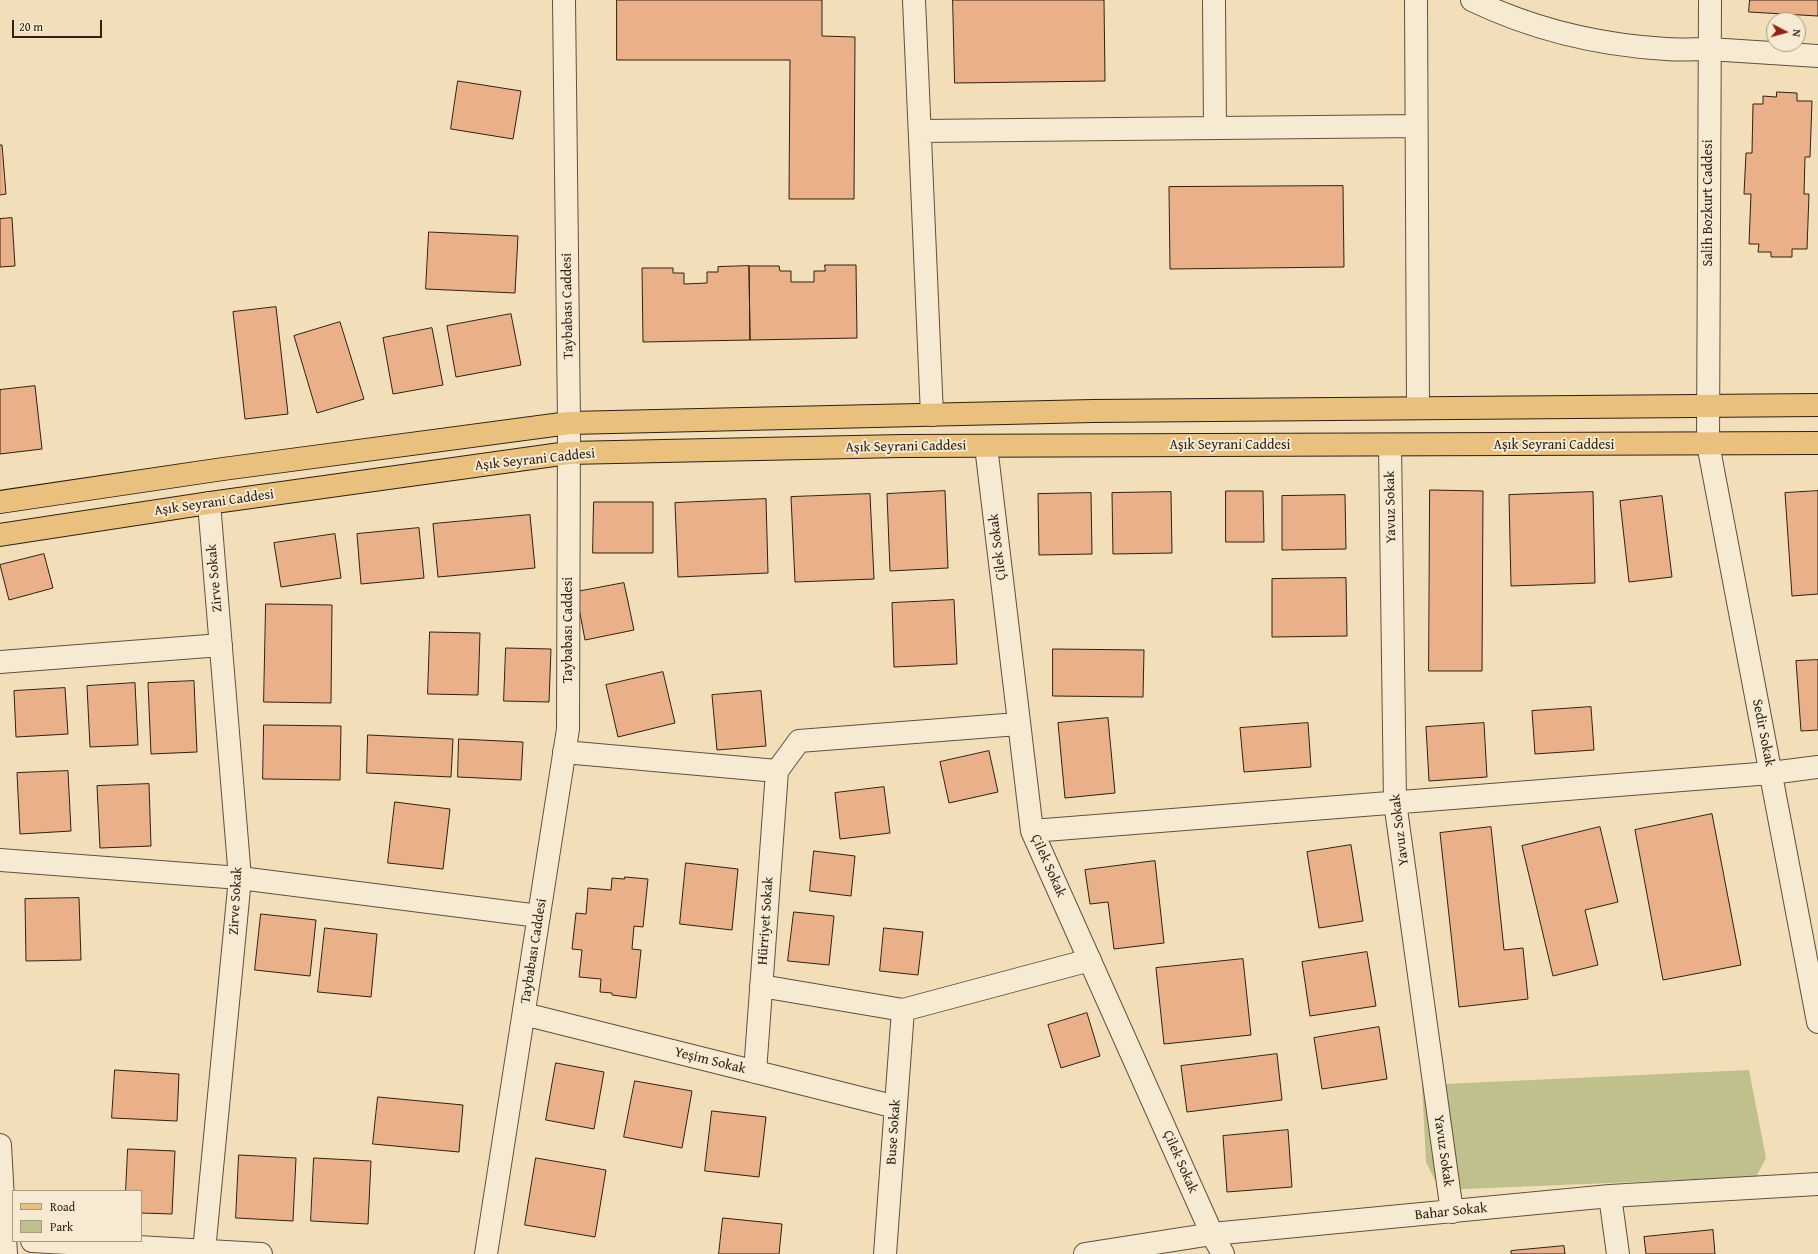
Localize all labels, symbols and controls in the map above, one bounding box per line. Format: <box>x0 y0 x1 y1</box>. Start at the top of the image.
scale bar <box>14 12 104 38</box>
north arrow <box>1766 12 1806 52</box>
text: 20 m <box>19 18 43 35</box>
text: N <box>1789 29 1805 38</box>
street label: Salih Bozkurt Caddesi <box>1700 139 1716 267</box>
street label: Taybabası Caddesi <box>559 253 577 359</box>
street label: Aşık Seyrani Caddesi <box>1170 437 1290 453</box>
street label: Aşık Seyrani Caddesi <box>1494 437 1614 453</box>
street label: Aşık Seyrani Caddesi <box>845 438 967 456</box>
street label: Aşık Seyrani Caddesi <box>474 445 596 475</box>
street label: Yavuz Sokak <box>1382 471 1400 543</box>
street label: Aşık Seyrani Caddesi <box>153 486 275 520</box>
street label: Çilek Sokak <box>986 513 1010 581</box>
street label: Zirve Sokak <box>204 543 226 613</box>
street label: Taybabası Caddesi <box>560 577 576 683</box>
street label: Sedir Sokak <box>1748 698 1778 768</box>
street label: Yavuz Sokak <box>1387 793 1413 867</box>
street label: Çilek Sokak <box>1027 832 1069 900</box>
street label: Zirve Sokak <box>226 866 246 936</box>
street label: Hürriyet Sokak <box>755 876 777 966</box>
street label: Taybabası Caddesi <box>517 897 551 1005</box>
street label: Yeşim Sokak <box>673 1044 747 1078</box>
street label: Buse Sokak <box>883 1099 905 1165</box>
street label: Yavuz Sokak <box>1430 1114 1456 1188</box>
street label: Çilek Sokak <box>1159 1128 1201 1196</box>
legend <box>12 1190 142 1242</box>
text: Road <box>50 1198 75 1215</box>
street label: Bahar Sokak <box>1414 1200 1488 1224</box>
text: Park <box>50 1218 73 1235</box>

